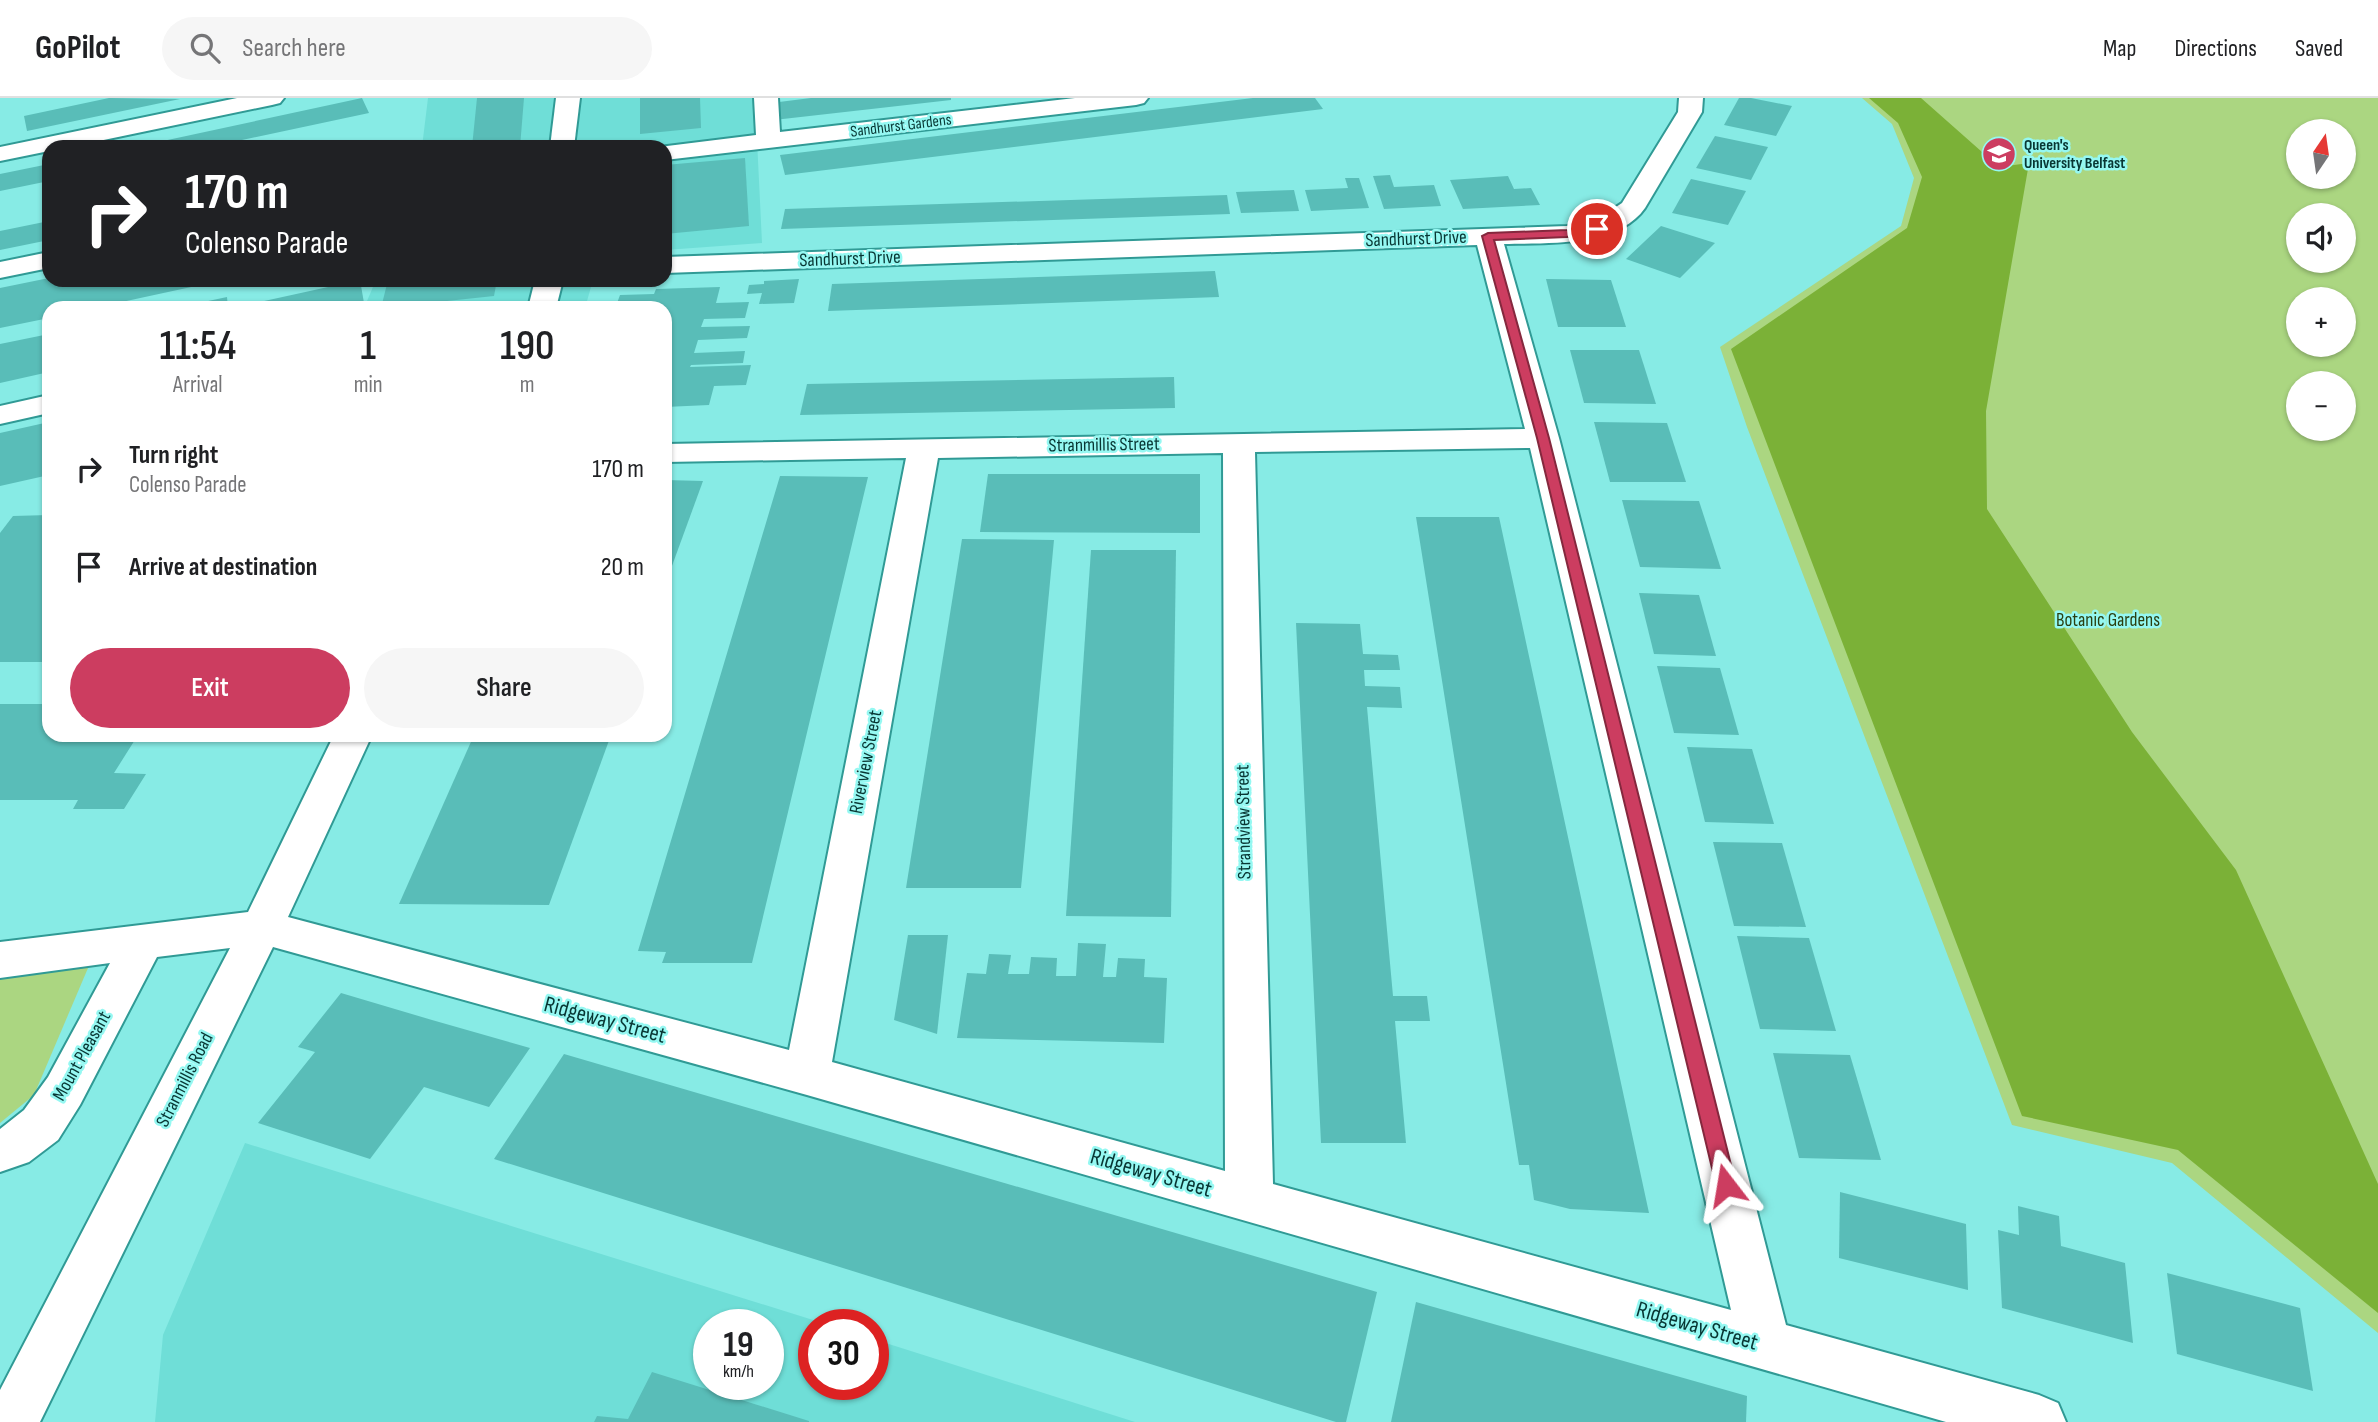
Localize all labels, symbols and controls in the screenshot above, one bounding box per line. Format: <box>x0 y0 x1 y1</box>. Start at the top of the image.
search box <box>162 17 652 80</box>
text: GoPilot <box>35 28 120 68</box>
icon: search <box>186 29 224 67</box>
text: Search here <box>242 33 346 64</box>
text: Map <box>2103 34 2136 63</box>
text: Directions <box>2174 34 2257 63</box>
text: Saved <box>2295 34 2343 63</box>
street label: Sandhurst Gardens <box>849 110 953 142</box>
north arrow <box>2286 119 2356 189</box>
map controls <box>2286 119 2356 441</box>
school or university icon: Queen's University Belfast <box>1980 135 2018 173</box>
place label: Queen's University Belfast <box>2024 136 2125 173</box>
text: 170 m <box>185 164 289 223</box>
icon: right <box>70 168 161 259</box>
pin <box>1567 199 1627 259</box>
button: sound <box>2286 203 2356 273</box>
icon: arrive <box>1578 210 1616 248</box>
text: Colenso Parade <box>185 224 349 263</box>
street label: Sandhurst Drive <box>1365 226 1467 252</box>
street label: Sandhurst Drive <box>799 246 901 272</box>
button: + <box>2286 287 2356 357</box>
text: 11:54 <box>159 321 236 372</box>
text: 1 <box>360 321 376 372</box>
text: 190 <box>500 321 555 372</box>
text: Arrival <box>173 371 223 399</box>
text: min <box>354 371 383 399</box>
text: m <box>520 371 535 399</box>
button: − <box>2286 371 2356 441</box>
street label: Stranmillis Street <box>1048 433 1160 457</box>
text: Turn right <box>129 440 218 471</box>
icon: right <box>70 450 108 488</box>
text: 170 m <box>592 454 644 485</box>
text: Colenso Parade <box>129 471 247 499</box>
icon: arrive <box>70 548 108 586</box>
text: Arrive at destination <box>129 552 317 583</box>
text: 20 m <box>601 552 644 583</box>
park label: Botanic Gardens <box>2056 609 2160 632</box>
button: Exit <box>70 648 350 728</box>
button: Share <box>364 648 644 728</box>
street label: Riverview Street <box>845 708 887 816</box>
street label: Strandview Street <box>1231 764 1256 880</box>
street label: Ridgeway Street <box>541 990 669 1050</box>
street label: Mount Pleasant <box>48 1007 116 1105</box>
street label: Stranmillis Road <box>151 1029 219 1131</box>
street label: Ridgeway Street <box>1087 1142 1215 1204</box>
position arrow <box>1689 1148 1763 1222</box>
street label: Ridgeway Street <box>1633 1295 1761 1357</box>
speed limit sign: 30 <box>798 1309 889 1400</box>
text: 19 <box>723 1324 754 1367</box>
text: km/h <box>723 1361 754 1382</box>

